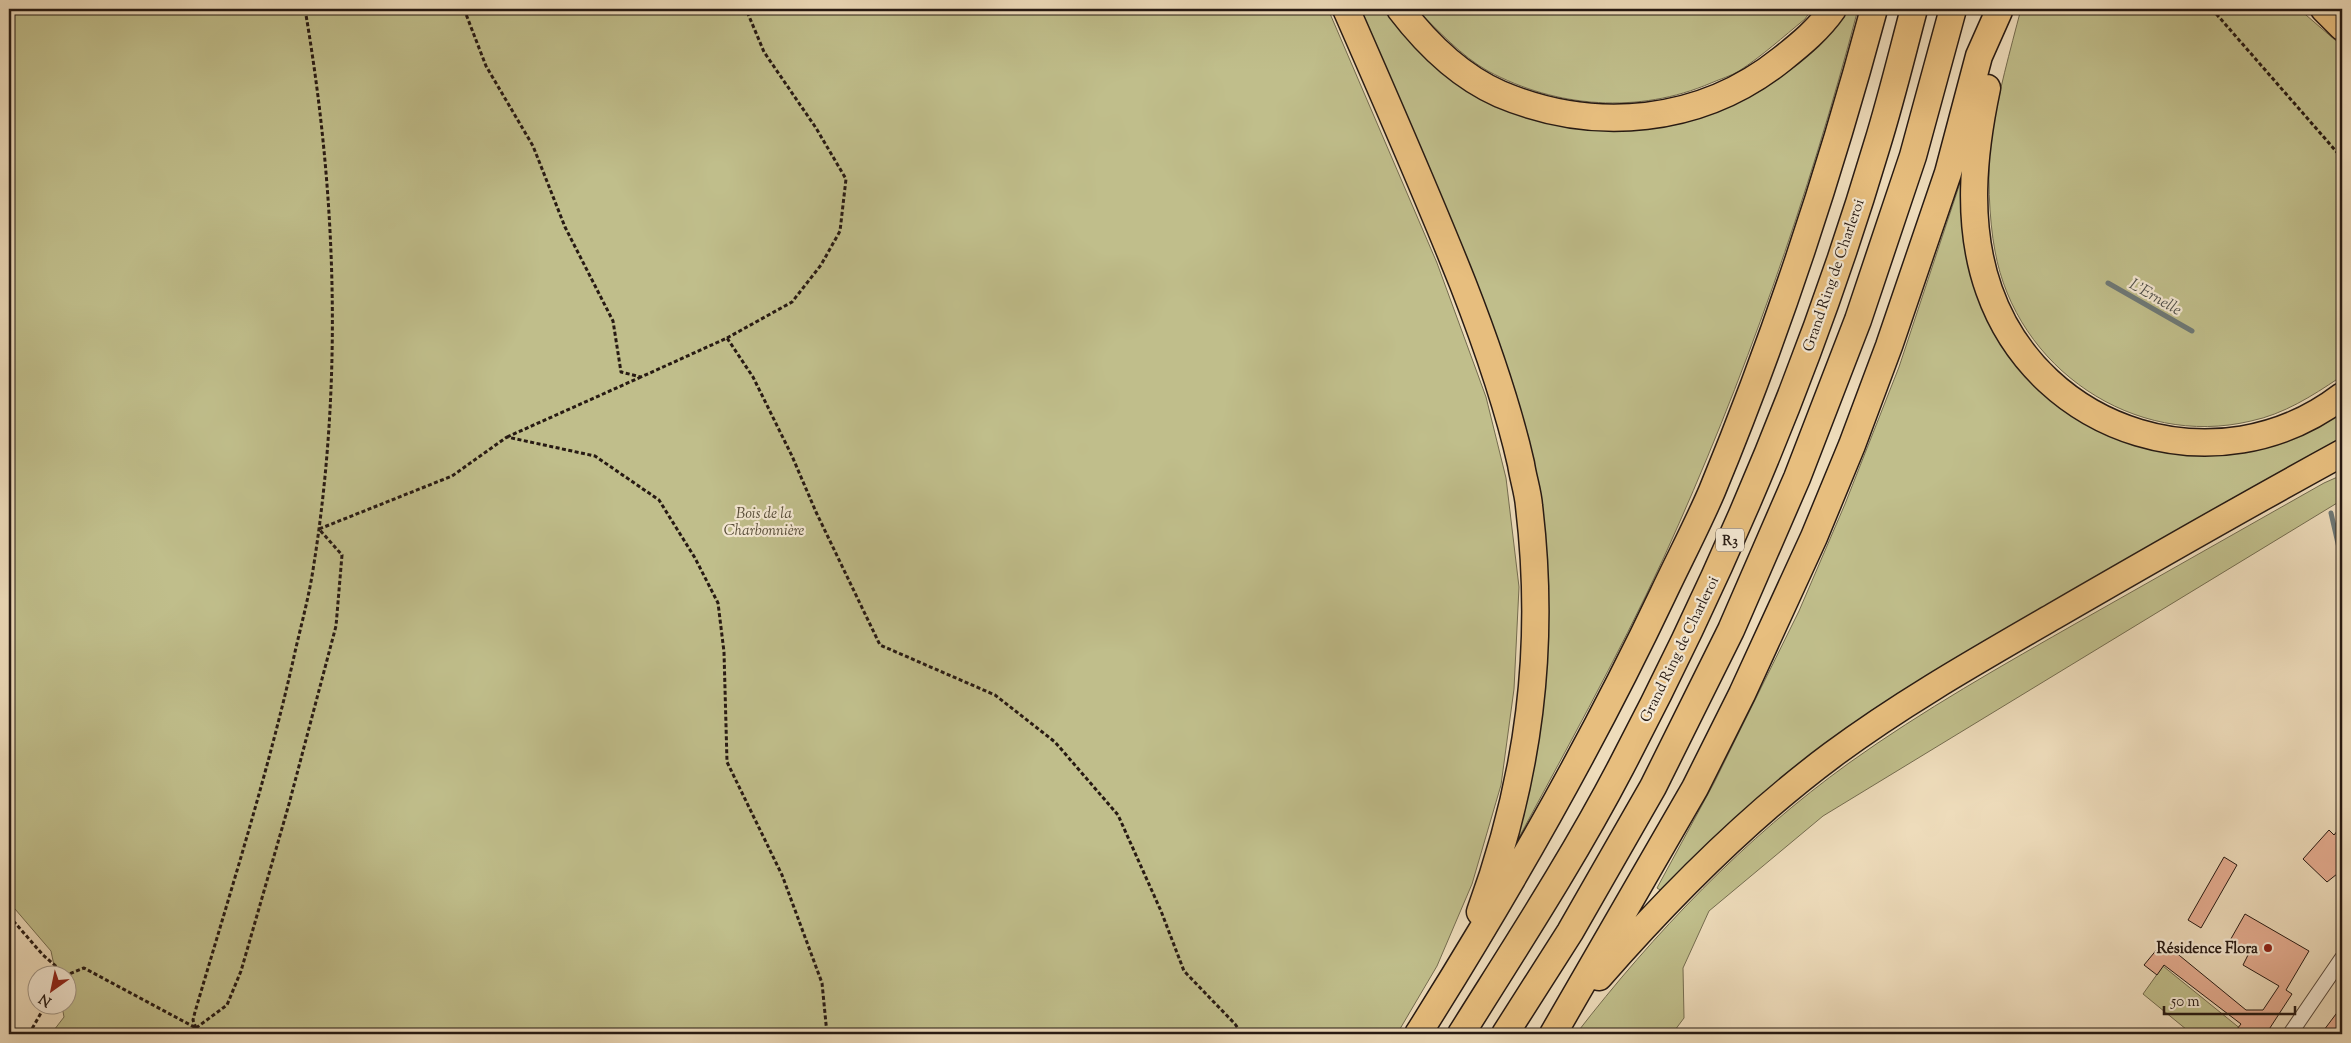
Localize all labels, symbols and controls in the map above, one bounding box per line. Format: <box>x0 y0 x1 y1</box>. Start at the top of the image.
street label: Grand Ring de Charleroi <box>1798 196 1870 355</box>
water label: L'Ernelle <box>2124 274 2185 322</box>
park label: Bois de la Charbonnière <box>724 504 804 542</box>
road number: R3 <box>1716 528 1744 552</box>
street label: Grand Ring de Charleroi <box>1636 573 1725 726</box>
place label: Résidence Flora <box>2157 939 2258 960</box>
marker: Résidence Flora <box>2262 942 2274 954</box>
north arrow <box>28 966 78 1016</box>
scale bar <box>2164 983 2295 1015</box>
text: N <box>36 988 56 1011</box>
text: 50 m <box>2170 992 2200 1013</box>

